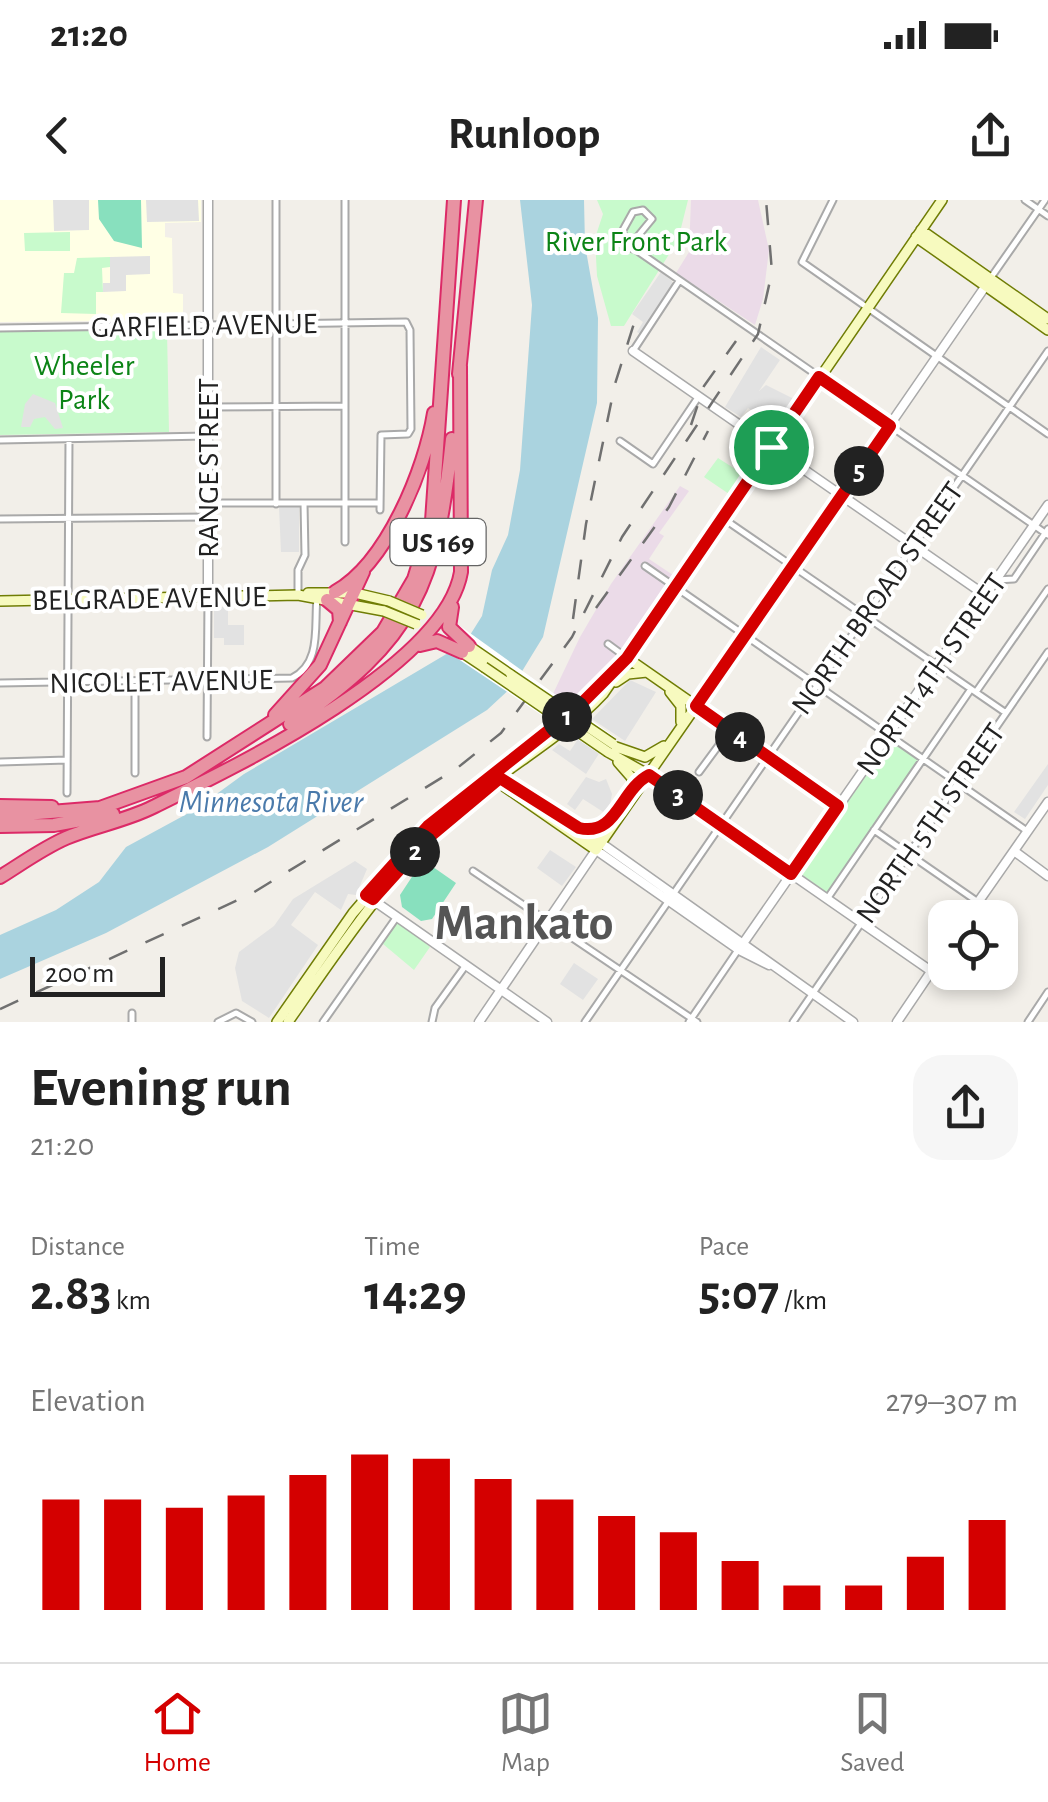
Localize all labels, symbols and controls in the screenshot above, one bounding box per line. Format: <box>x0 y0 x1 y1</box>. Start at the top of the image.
text: 21:20 <box>50 16 128 54</box>
icon: back <box>30 108 85 163</box>
icon: share <box>963 108 1018 163</box>
text: Runloop <box>448 112 600 157</box>
park label: River Front Park <box>545 227 728 257</box>
street label: GARFIELD AVENUE <box>91 309 317 343</box>
park label: Wheeler Park <box>34 351 135 415</box>
street label: RANGE STREET <box>194 378 224 558</box>
pin <box>729 405 814 490</box>
icon: arrive <box>744 420 799 475</box>
pin: 5 <box>834 446 884 496</box>
text: 5 <box>853 457 865 485</box>
street label: NORTH BROAD STREET <box>786 477 969 720</box>
road number: US 169 <box>390 519 486 565</box>
street label: NORTH 4TH STREET <box>851 568 1013 781</box>
street label: BELGRADE AVENUE <box>31 582 267 616</box>
street label: NICOLLET AVENUE <box>49 665 273 699</box>
pin: 1 <box>542 692 592 742</box>
text: 1 <box>562 703 572 731</box>
pin: 4 <box>715 712 765 762</box>
street label: NORTH 5TH STREET <box>851 718 1011 929</box>
text: 4 <box>733 723 747 751</box>
pin: 3 <box>653 770 703 820</box>
text: 3 <box>672 781 684 809</box>
water label: Minnesota River <box>179 786 365 818</box>
pin: 2 <box>390 827 440 877</box>
text: 2 <box>408 838 422 866</box>
district label: Mankato <box>435 899 613 949</box>
map controls <box>928 900 1018 990</box>
button: locate <box>928 900 1018 990</box>
scale bar <box>30 952 165 996</box>
text: 200 m <box>45 960 114 988</box>
button: share <box>913 1055 1018 1160</box>
text: Evening run <box>30 1061 292 1116</box>
text: 21:20 <box>30 1129 94 1161</box>
text: Distance <box>30 1233 125 1261</box>
text: Time <box>364 1233 420 1261</box>
text: Pace <box>699 1233 749 1261</box>
text: 2.83 <box>30 1269 111 1319</box>
text: 14:29 <box>364 1269 467 1319</box>
text: 5:07 <box>699 1269 779 1319</box>
text: km <box>111 1287 151 1315</box>
text: /km <box>779 1287 827 1315</box>
text: Elevation <box>30 1385 146 1417</box>
text: 279–307 m <box>886 1385 1018 1417</box>
tab: Home <box>144 1686 211 1780</box>
tab: Map <box>498 1686 553 1780</box>
tab: Saved <box>840 1686 904 1780</box>

